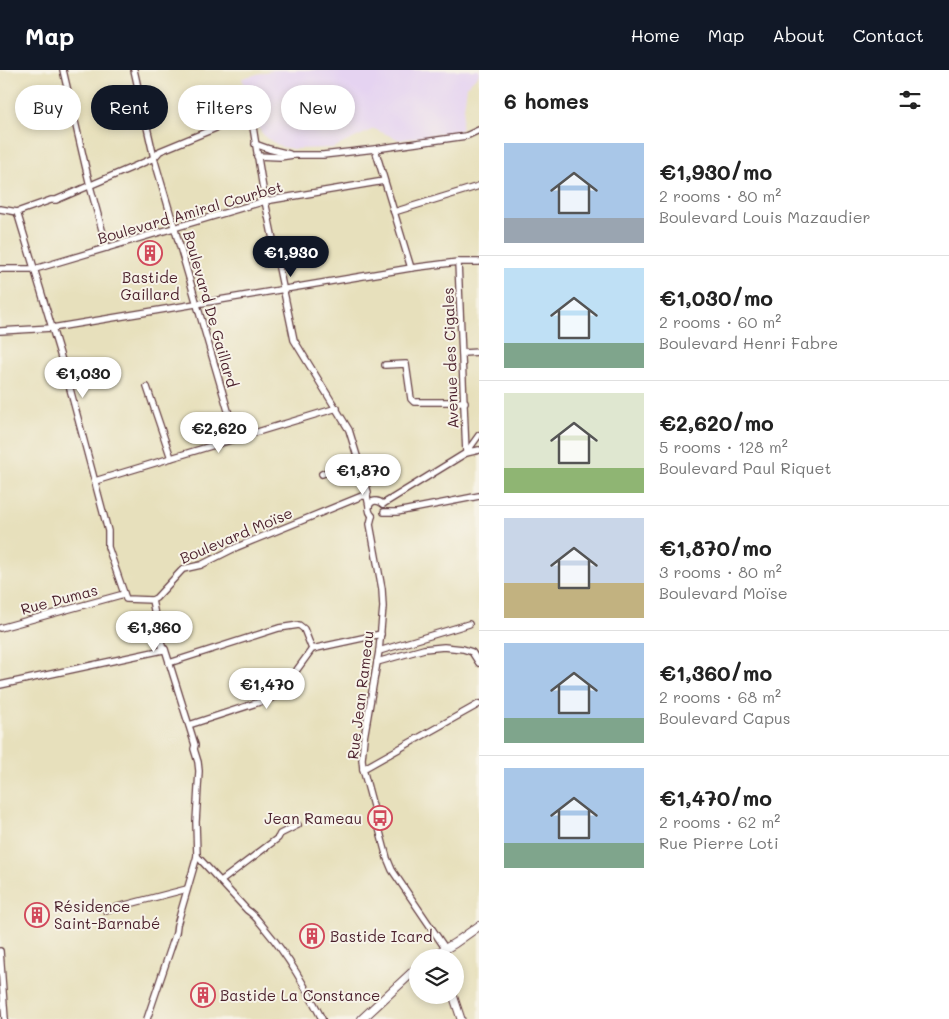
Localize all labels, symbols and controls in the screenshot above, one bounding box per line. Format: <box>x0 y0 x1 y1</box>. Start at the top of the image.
text: Map <box>25 20 74 51</box>
text: Home <box>631 23 680 47</box>
text: Map <box>708 23 744 47</box>
text: About <box>772 23 825 47</box>
text: Contact <box>853 23 924 47</box>
chip: Buy <box>15 85 81 130</box>
chip: Rent <box>91 85 168 130</box>
chip: Filters <box>178 85 271 130</box>
chip: New <box>281 85 355 130</box>
icon: filters <box>896 86 924 114</box>
text: 6 homes <box>504 87 589 114</box>
text: €1,930/mo <box>659 158 772 185</box>
icon: home <box>544 163 604 223</box>
street label: Boulevard Amiral Courbet <box>95 176 285 248</box>
text: 2 rooms · 80 m² <box>659 185 781 206</box>
text: Boulevard Louis Mazaudier <box>659 206 871 227</box>
street label: Boulevard De Gaillard <box>179 228 243 390</box>
pin: €1,930 <box>250 236 332 278</box>
building icon: Bastide Gaillard <box>137 240 163 266</box>
text: €1,930 <box>264 241 318 262</box>
place label: Bastide Gaillard <box>121 267 179 304</box>
text: €1,030/mo <box>659 284 773 311</box>
street label: Avenue des Cigales <box>438 287 462 429</box>
icon: home <box>544 288 604 348</box>
text: 2 rooms · 60 m² <box>659 311 781 332</box>
text: Boulevard Henri Fabre <box>659 332 838 353</box>
pin: €1,030 <box>42 356 124 399</box>
text: €1,030 <box>55 362 111 383</box>
text: €2,620/mo <box>659 409 774 436</box>
pin: €2,620 <box>178 412 260 454</box>
icon: home <box>544 413 604 473</box>
text: €2,620 <box>191 417 247 438</box>
text: 5 rooms · 128 m² <box>659 436 788 457</box>
pin: €1,870 <box>322 454 404 496</box>
text: Boulevard Paul Riquet <box>659 457 832 478</box>
text: €1,870 <box>336 459 390 480</box>
street label: Boulevard Moïse <box>177 502 295 568</box>
text: €1,870/mo <box>659 534 772 561</box>
icon: home <box>544 538 604 598</box>
text: 3 rooms · 80 m² <box>659 561 782 582</box>
street label: Rue Dumas <box>18 579 100 619</box>
text: Boulevard Moïse <box>659 582 788 603</box>
pin: €1,360 <box>113 610 195 653</box>
text: €1,360 <box>127 616 181 637</box>
street label: Rue Jean Rameau <box>342 629 378 761</box>
text: €1,360/mo <box>659 659 772 686</box>
icon: home <box>544 663 604 723</box>
pin: €1,470 <box>226 668 308 710</box>
text: €1,470 <box>240 673 294 694</box>
text: 2 rooms · 68 m² <box>659 686 781 707</box>
text: Boulevard Capus <box>659 707 791 728</box>
text: €1,470/mo <box>659 784 772 811</box>
icon: home <box>544 788 604 848</box>
bus stop icon: Jean Rameau <box>367 805 393 831</box>
place label: Jean Rameau <box>264 808 362 828</box>
text: 2 rooms · 62 m² <box>659 811 780 832</box>
text: Rue Pierre Loti <box>659 832 779 853</box>
place label: Résidence Saint-Barnabé <box>54 896 160 933</box>
building icon: Résidence Saint-Barnabé <box>24 902 50 928</box>
building icon: Bastide Icard <box>299 923 325 949</box>
place label: Bastide Icard <box>330 926 433 946</box>
map controls <box>409 949 464 1004</box>
button: layers <box>409 949 464 1004</box>
building icon: Bastide La Constance <box>190 982 216 1008</box>
place label: Bastide La Constance <box>220 985 380 1005</box>

